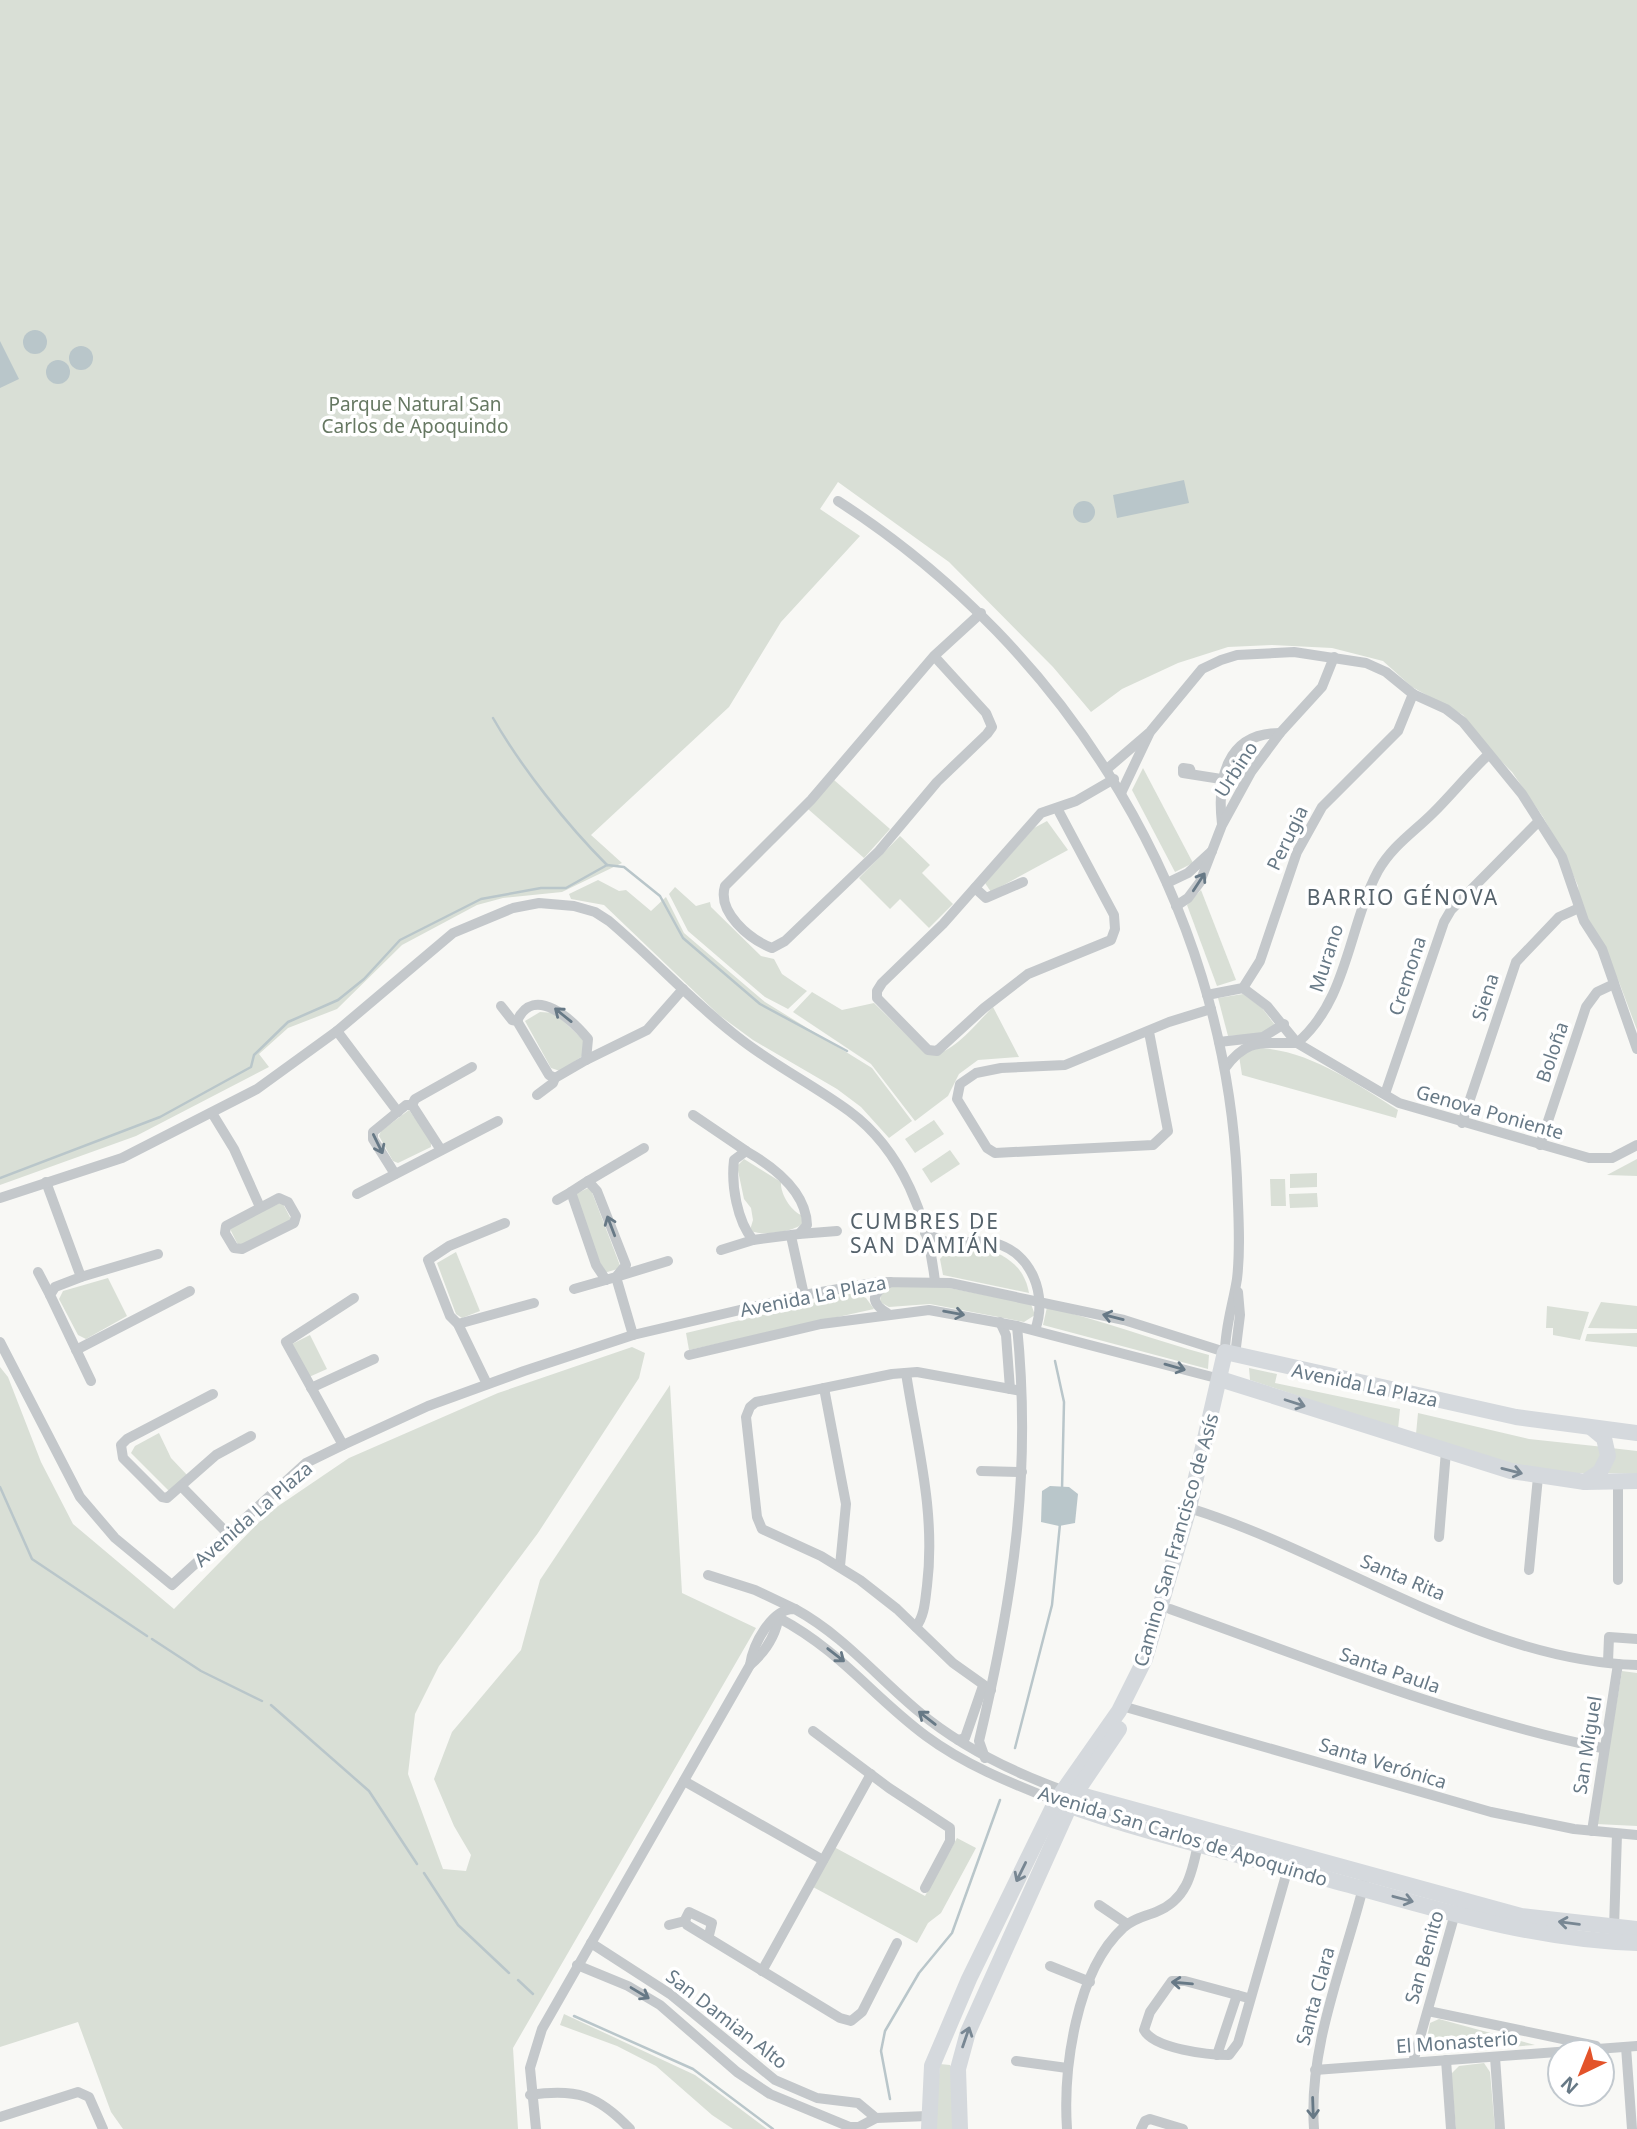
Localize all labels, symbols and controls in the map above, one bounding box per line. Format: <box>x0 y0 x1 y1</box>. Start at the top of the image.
park label: Parque Natural San Carlos de Apoquindo <box>322 391 508 439</box>
street label: Urbino <box>1208 736 1264 802</box>
street label: Perugia <box>1260 801 1314 875</box>
one-way arrow <box>1192 872 1206 892</box>
district label: BARRIO GÉNOVA <box>1307 883 1499 911</box>
street label: Murano <box>1303 921 1349 995</box>
street label: Cremona <box>1382 933 1432 1019</box>
street label: Siena <box>1465 970 1505 1024</box>
one-way arrow <box>555 1008 573 1023</box>
street label: Boloña <box>1530 1018 1574 1086</box>
street label: Genova Poniente <box>1413 1079 1567 1145</box>
one-way arrow <box>372 1134 386 1154</box>
district label: CUMBRES DE SAN DAMIÁN <box>850 1207 1000 1259</box>
one-way arrow <box>603 1215 616 1237</box>
street label: Avenida La Plaza <box>738 1269 888 1323</box>
one-way arrow <box>942 1307 965 1320</box>
one-way arrow <box>1102 1310 1125 1323</box>
street label: Avenida La Plaza <box>1290 1357 1440 1413</box>
one-way arrow <box>1164 1361 1186 1374</box>
one-way arrow <box>1283 1397 1305 1410</box>
street label: Camino San Francisco de Asís <box>1127 1410 1225 1670</box>
street label: Avenida La Plaza <box>188 1455 318 1573</box>
one-way arrow <box>1500 1465 1523 1478</box>
street label: Santa Rita <box>1357 1548 1449 1606</box>
street label: Santa Paula <box>1336 1641 1444 1699</box>
one-way arrow <box>826 1647 845 1662</box>
street label: San Miguel <box>1566 1694 1608 1796</box>
one-way arrow <box>918 1710 937 1725</box>
street label: Santa Verónica <box>1316 1731 1450 1795</box>
street label: Avenida San Carlos de Apoquindo <box>1035 1780 1331 1892</box>
one-way arrow <box>1014 1861 1028 1882</box>
one-way arrow <box>1392 1894 1414 1907</box>
street label: San Benito <box>1398 1907 1450 2007</box>
one-way arrow <box>1558 1917 1581 1930</box>
street label: Santa Clara <box>1289 1944 1341 2048</box>
street label: San Damian Alto <box>661 1963 793 2075</box>
one-way arrow <box>1172 1976 1194 1989</box>
one-way arrow <box>629 1986 649 2000</box>
street label: El Monasterio <box>1395 2025 1519 2059</box>
one-way arrow <box>961 2027 973 2049</box>
north arrow <box>1546 2038 1616 2108</box>
text: N <box>1555 2071 1584 2100</box>
one-way arrow <box>1306 2096 1319 2119</box>

